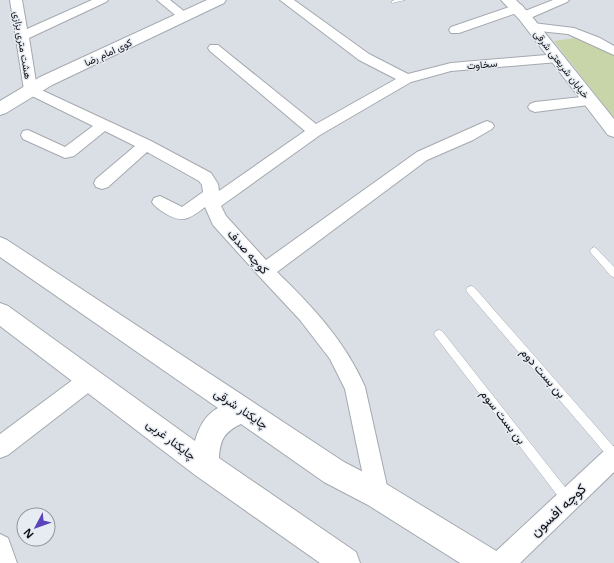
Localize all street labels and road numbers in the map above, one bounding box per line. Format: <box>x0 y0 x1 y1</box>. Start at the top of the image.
street label: هشت متری بزازی <box>10 10 36 80</box>
street label: خیابان شریعتی شرقی <box>531 27 593 101</box>
street label: کوی امام رضا <box>82 35 135 69</box>
street label: سخاوت <box>466 56 498 72</box>
street label: کوچه صدف <box>224 226 273 278</box>
street label: بن بست دوم <box>517 344 570 401</box>
street label: چایکنار شرقی <box>211 384 272 433</box>
street label: بن بست سوم <box>477 386 530 448</box>
street label: چایکنار غربی <box>143 415 200 464</box>
street label: كوچه افسون <box>526 479 590 541</box>

